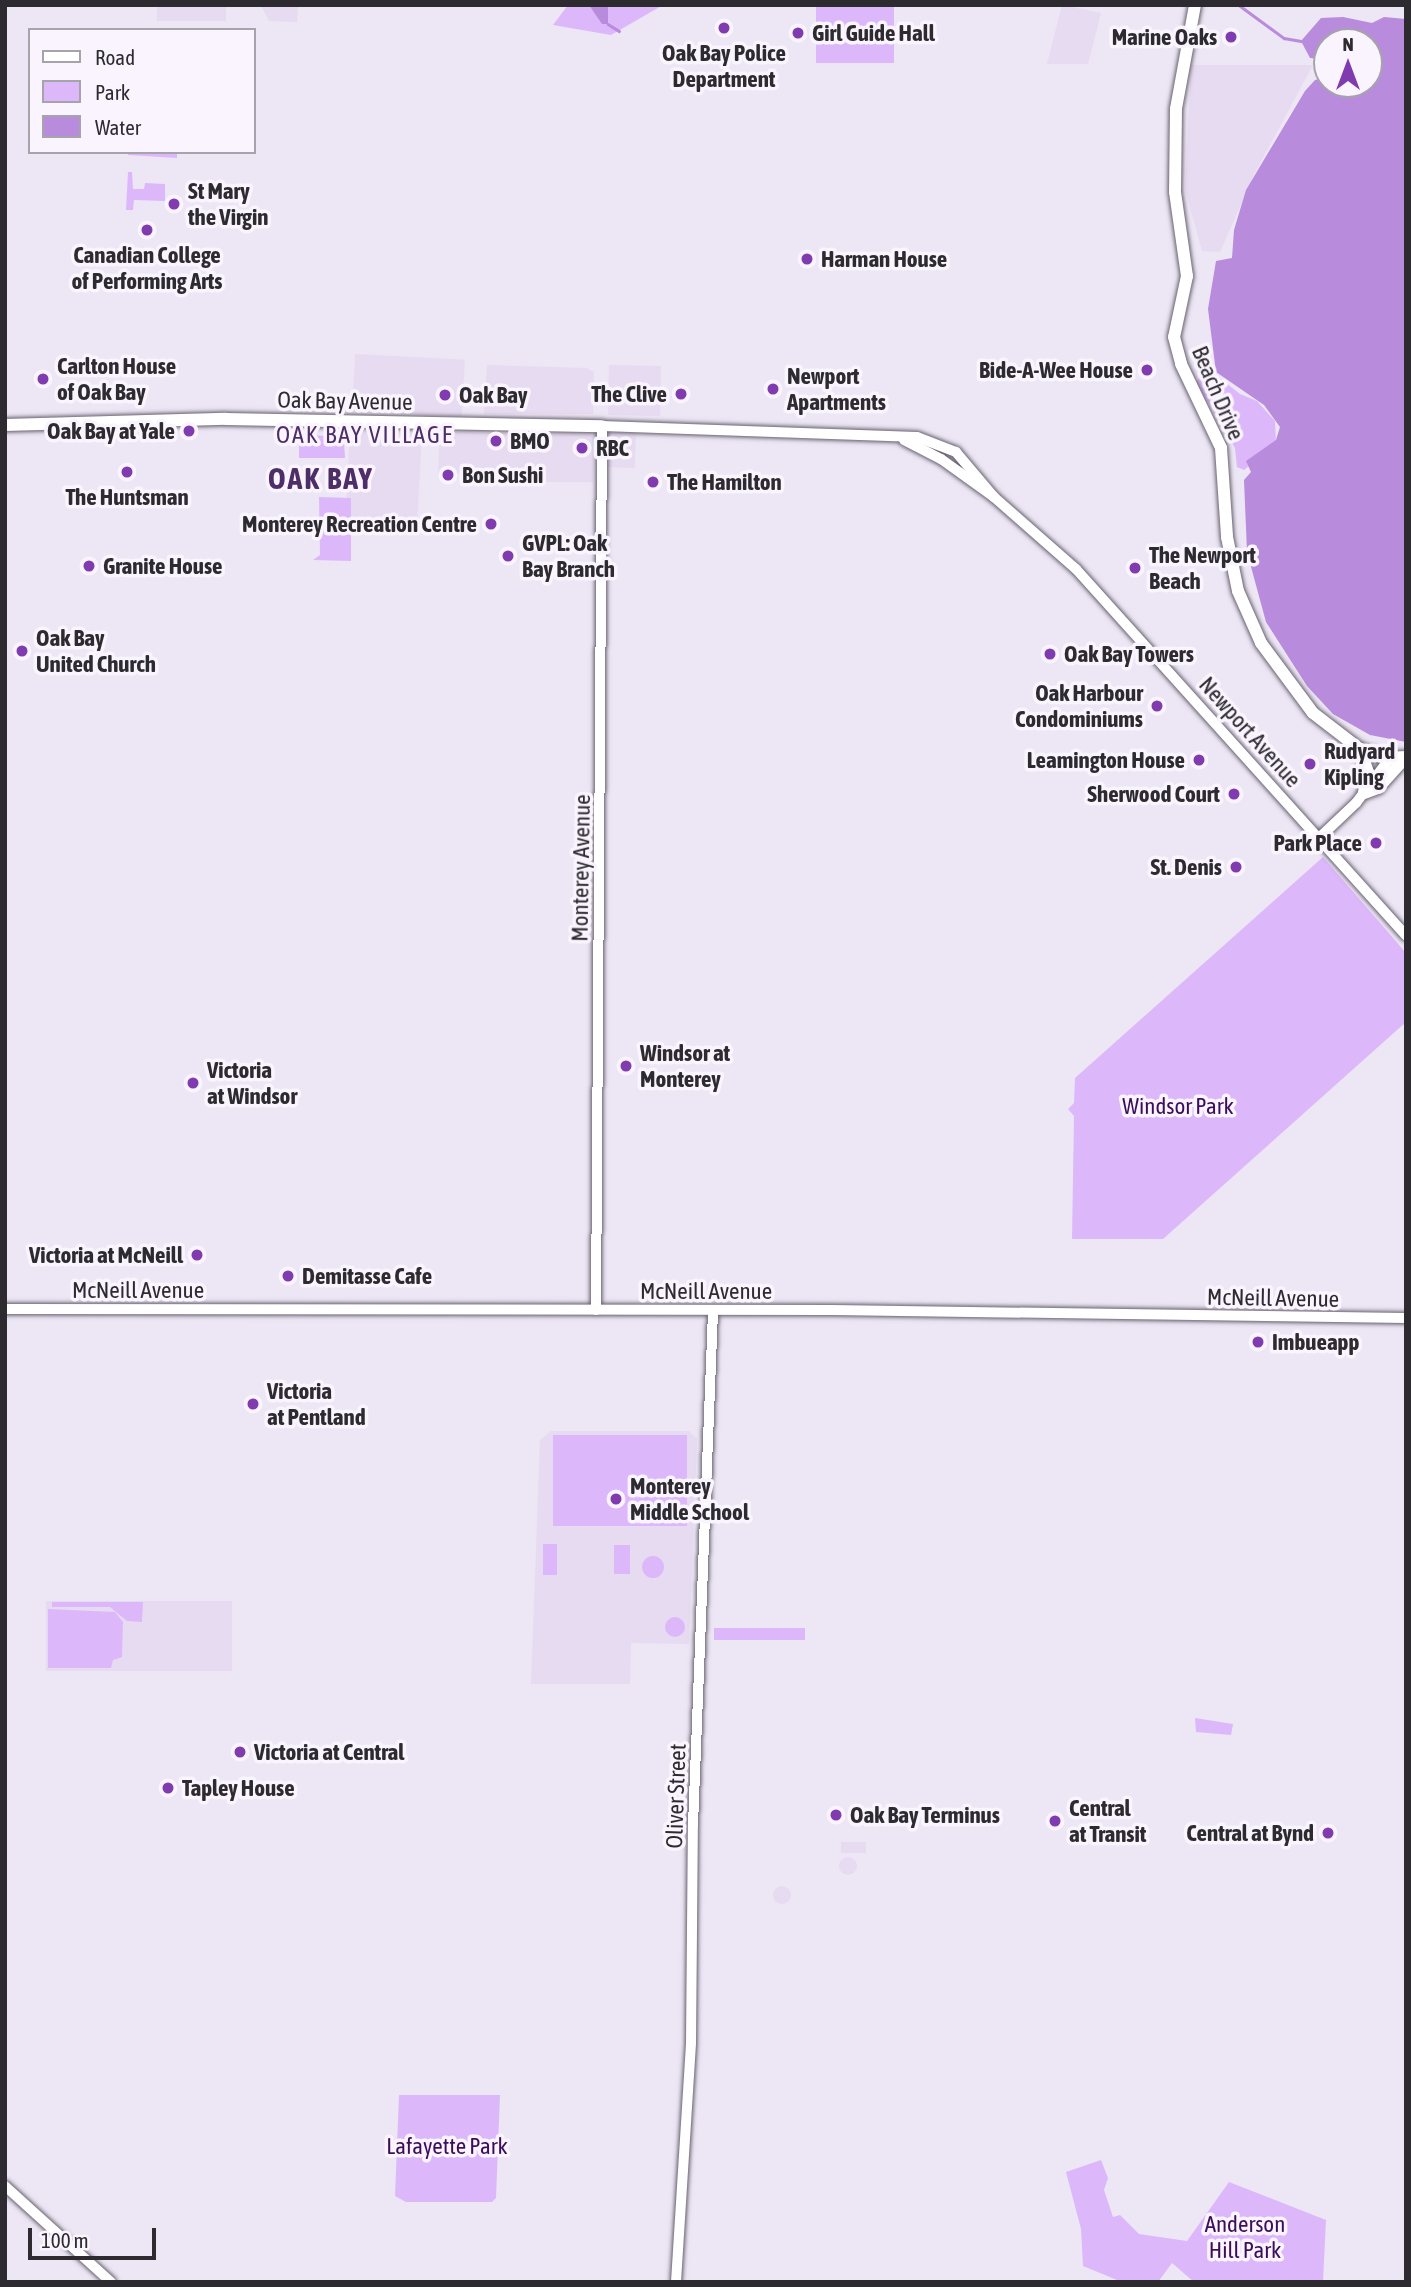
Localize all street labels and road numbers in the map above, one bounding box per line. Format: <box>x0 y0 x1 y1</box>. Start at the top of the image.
street label: Beach Drive <box>1186 342 1250 444</box>
street label: Oak Bay Avenue <box>277 386 413 416</box>
street label: Newport Avenue <box>1193 671 1307 793</box>
street label: Monterey Avenue <box>566 794 596 942</box>
street label: McNeill Avenue <box>72 1276 204 1304</box>
street label: McNeill Avenue <box>640 1277 772 1305</box>
street label: McNeill Avenue <box>1207 1283 1339 1313</box>
street label: Oliver Street <box>660 1743 692 1849</box>

